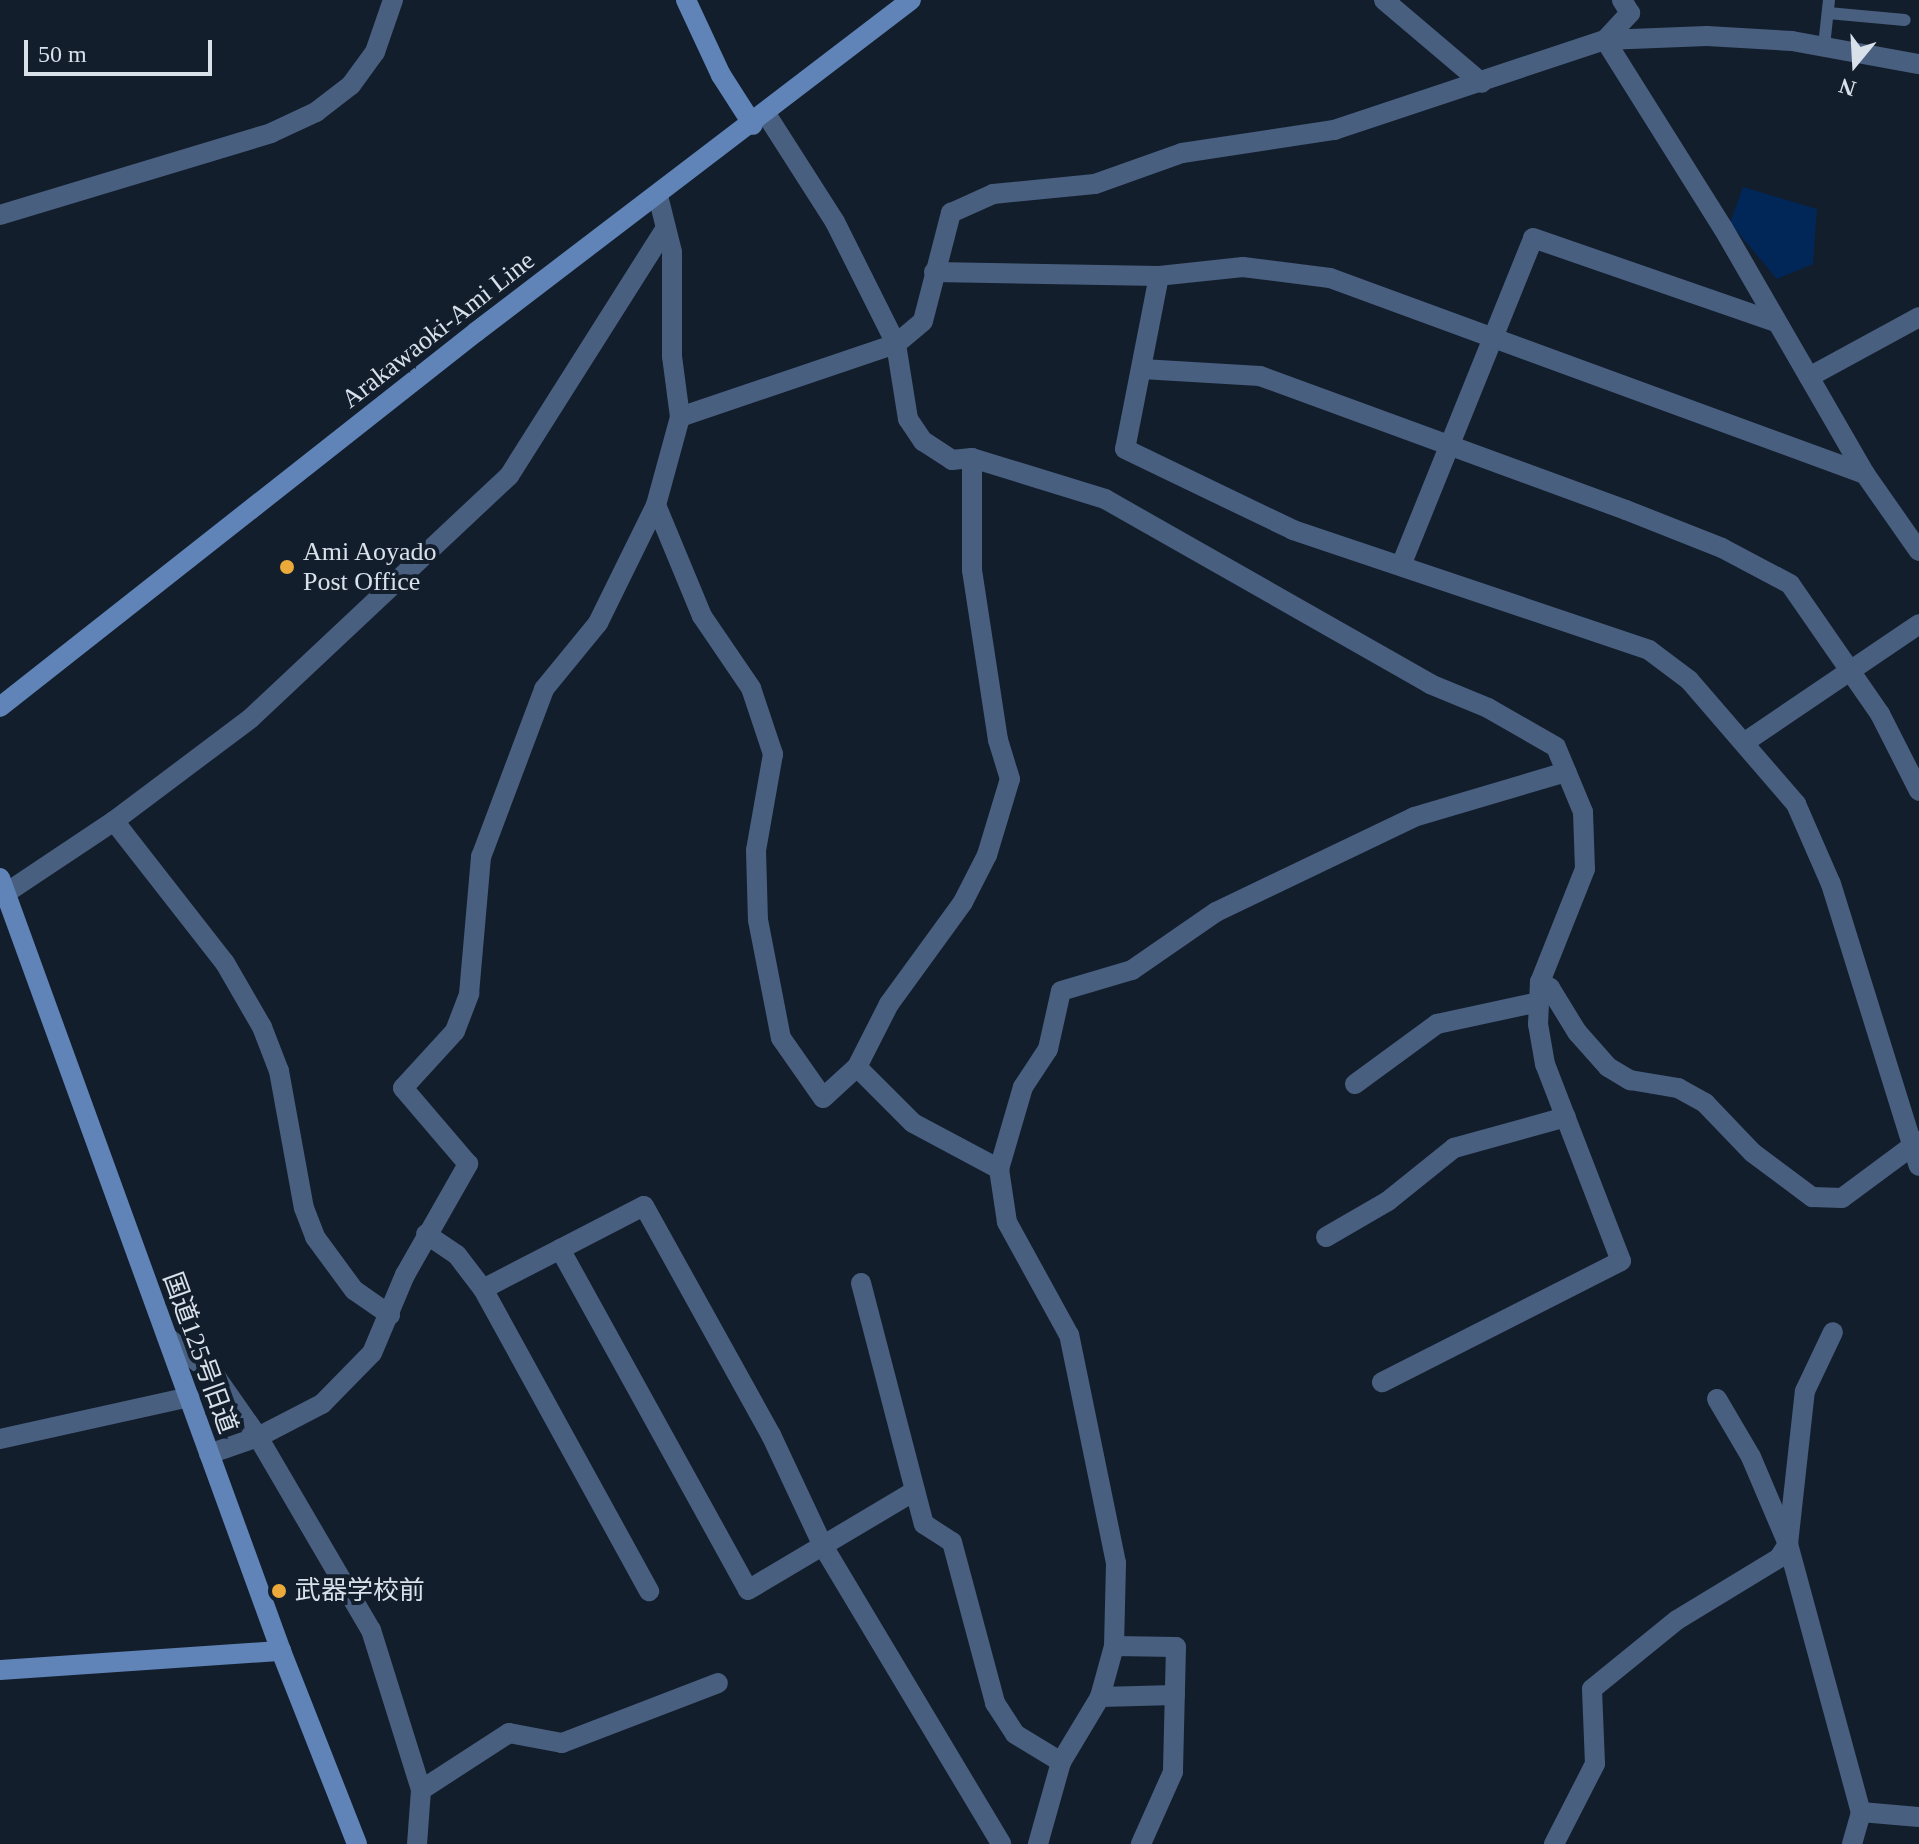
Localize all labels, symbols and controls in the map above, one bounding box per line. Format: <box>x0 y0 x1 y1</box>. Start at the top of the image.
scale bar <box>28 24 216 74</box>
north arrow <box>1815 24 1895 104</box>
text: 50 m <box>38 41 87 67</box>
text: N <box>1836 73 1859 102</box>
street label: Arakawaoki-Ami Line <box>335 245 541 415</box>
place label: Ami Aoyado Post Office <box>303 536 438 598</box>
marker: Ami Aoyado Post Office <box>278 558 296 576</box>
street label: 国道125号旧道 <box>156 1268 244 1438</box>
place label: 武器学校前 <box>295 1575 425 1607</box>
marker: 武器学校前 <box>270 1582 288 1600</box>

